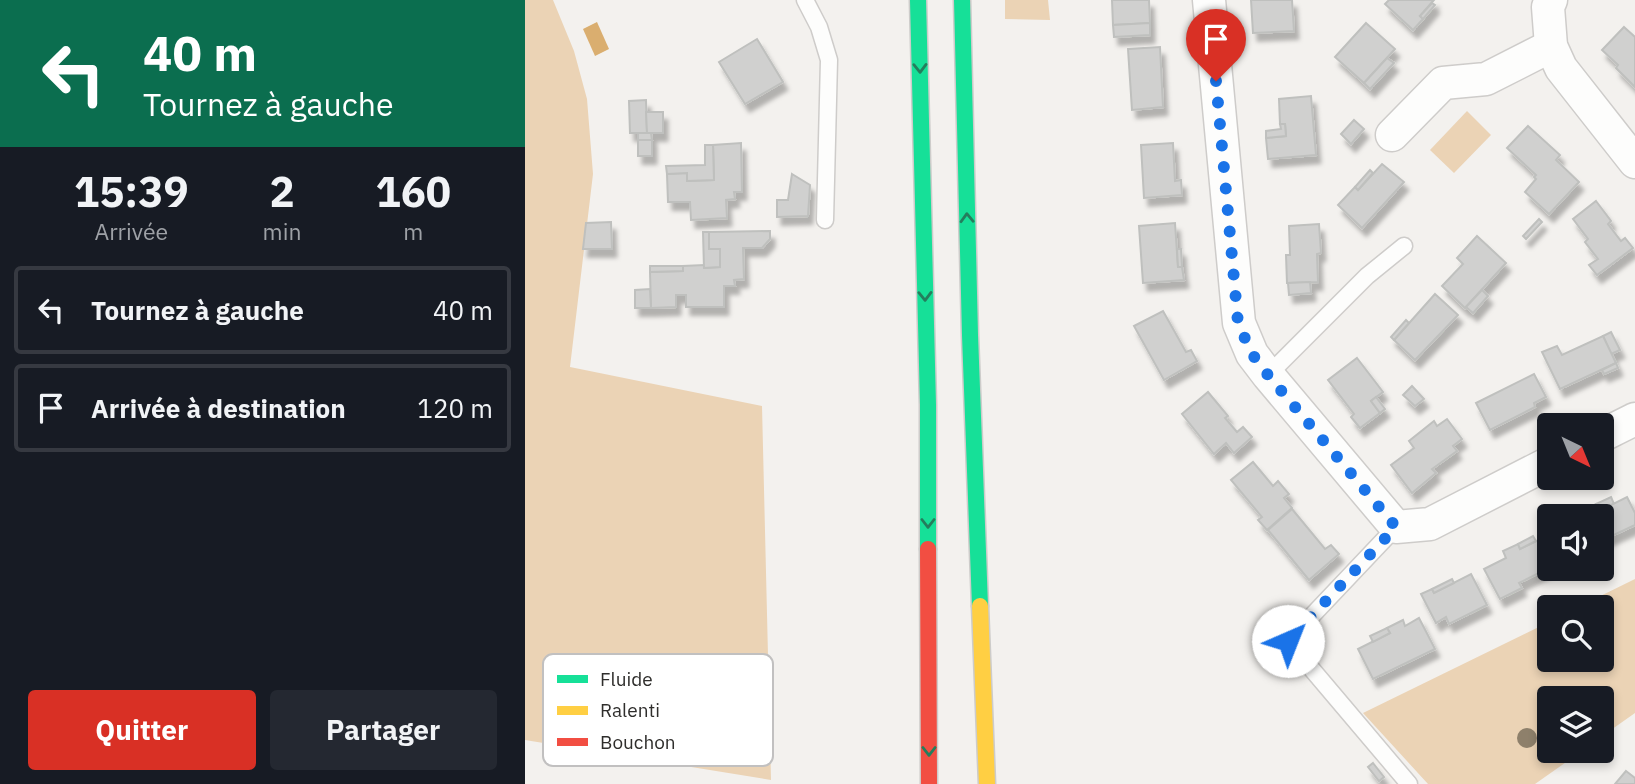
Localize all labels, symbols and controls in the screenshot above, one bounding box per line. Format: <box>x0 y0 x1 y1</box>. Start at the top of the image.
pin <box>1186 9 1246 81</box>
icon: arrive <box>1197 20 1235 58</box>
text: 40 m <box>143 21 257 84</box>
icon: left <box>28 28 119 119</box>
one-way arrow <box>912 63 928 74</box>
text: Tournez à gauche <box>143 83 394 125</box>
text: 15:39 <box>74 164 189 219</box>
text: 2 <box>269 164 295 219</box>
text: 160 <box>375 164 451 219</box>
one-way arrow <box>960 212 975 223</box>
text: Arrivée <box>94 216 168 246</box>
text: min <box>263 216 301 246</box>
text: m <box>403 216 423 246</box>
icon: left <box>32 291 70 329</box>
one-way arrow <box>917 291 933 301</box>
text: Tournez à gauche <box>91 293 304 327</box>
text: 40 m <box>433 293 493 327</box>
icon: arrive <box>32 389 70 427</box>
text: Arrivée à destination <box>91 391 346 425</box>
text: 120 m <box>417 391 493 425</box>
north arrow <box>1537 413 1613 490</box>
map controls <box>1537 413 1614 763</box>
button: sound <box>1537 504 1614 581</box>
one-way arrow <box>920 518 936 529</box>
button: search <box>1537 595 1614 672</box>
position arrow <box>1251 604 1325 678</box>
legend <box>543 654 773 766</box>
text: Fluide <box>600 667 653 691</box>
button: layers <box>1537 686 1614 763</box>
button: Quitter <box>28 690 256 770</box>
button: Partager <box>270 690 497 770</box>
text: Ralenti <box>600 698 660 722</box>
text: Bouchon <box>600 730 676 754</box>
one-way arrow <box>921 746 937 756</box>

